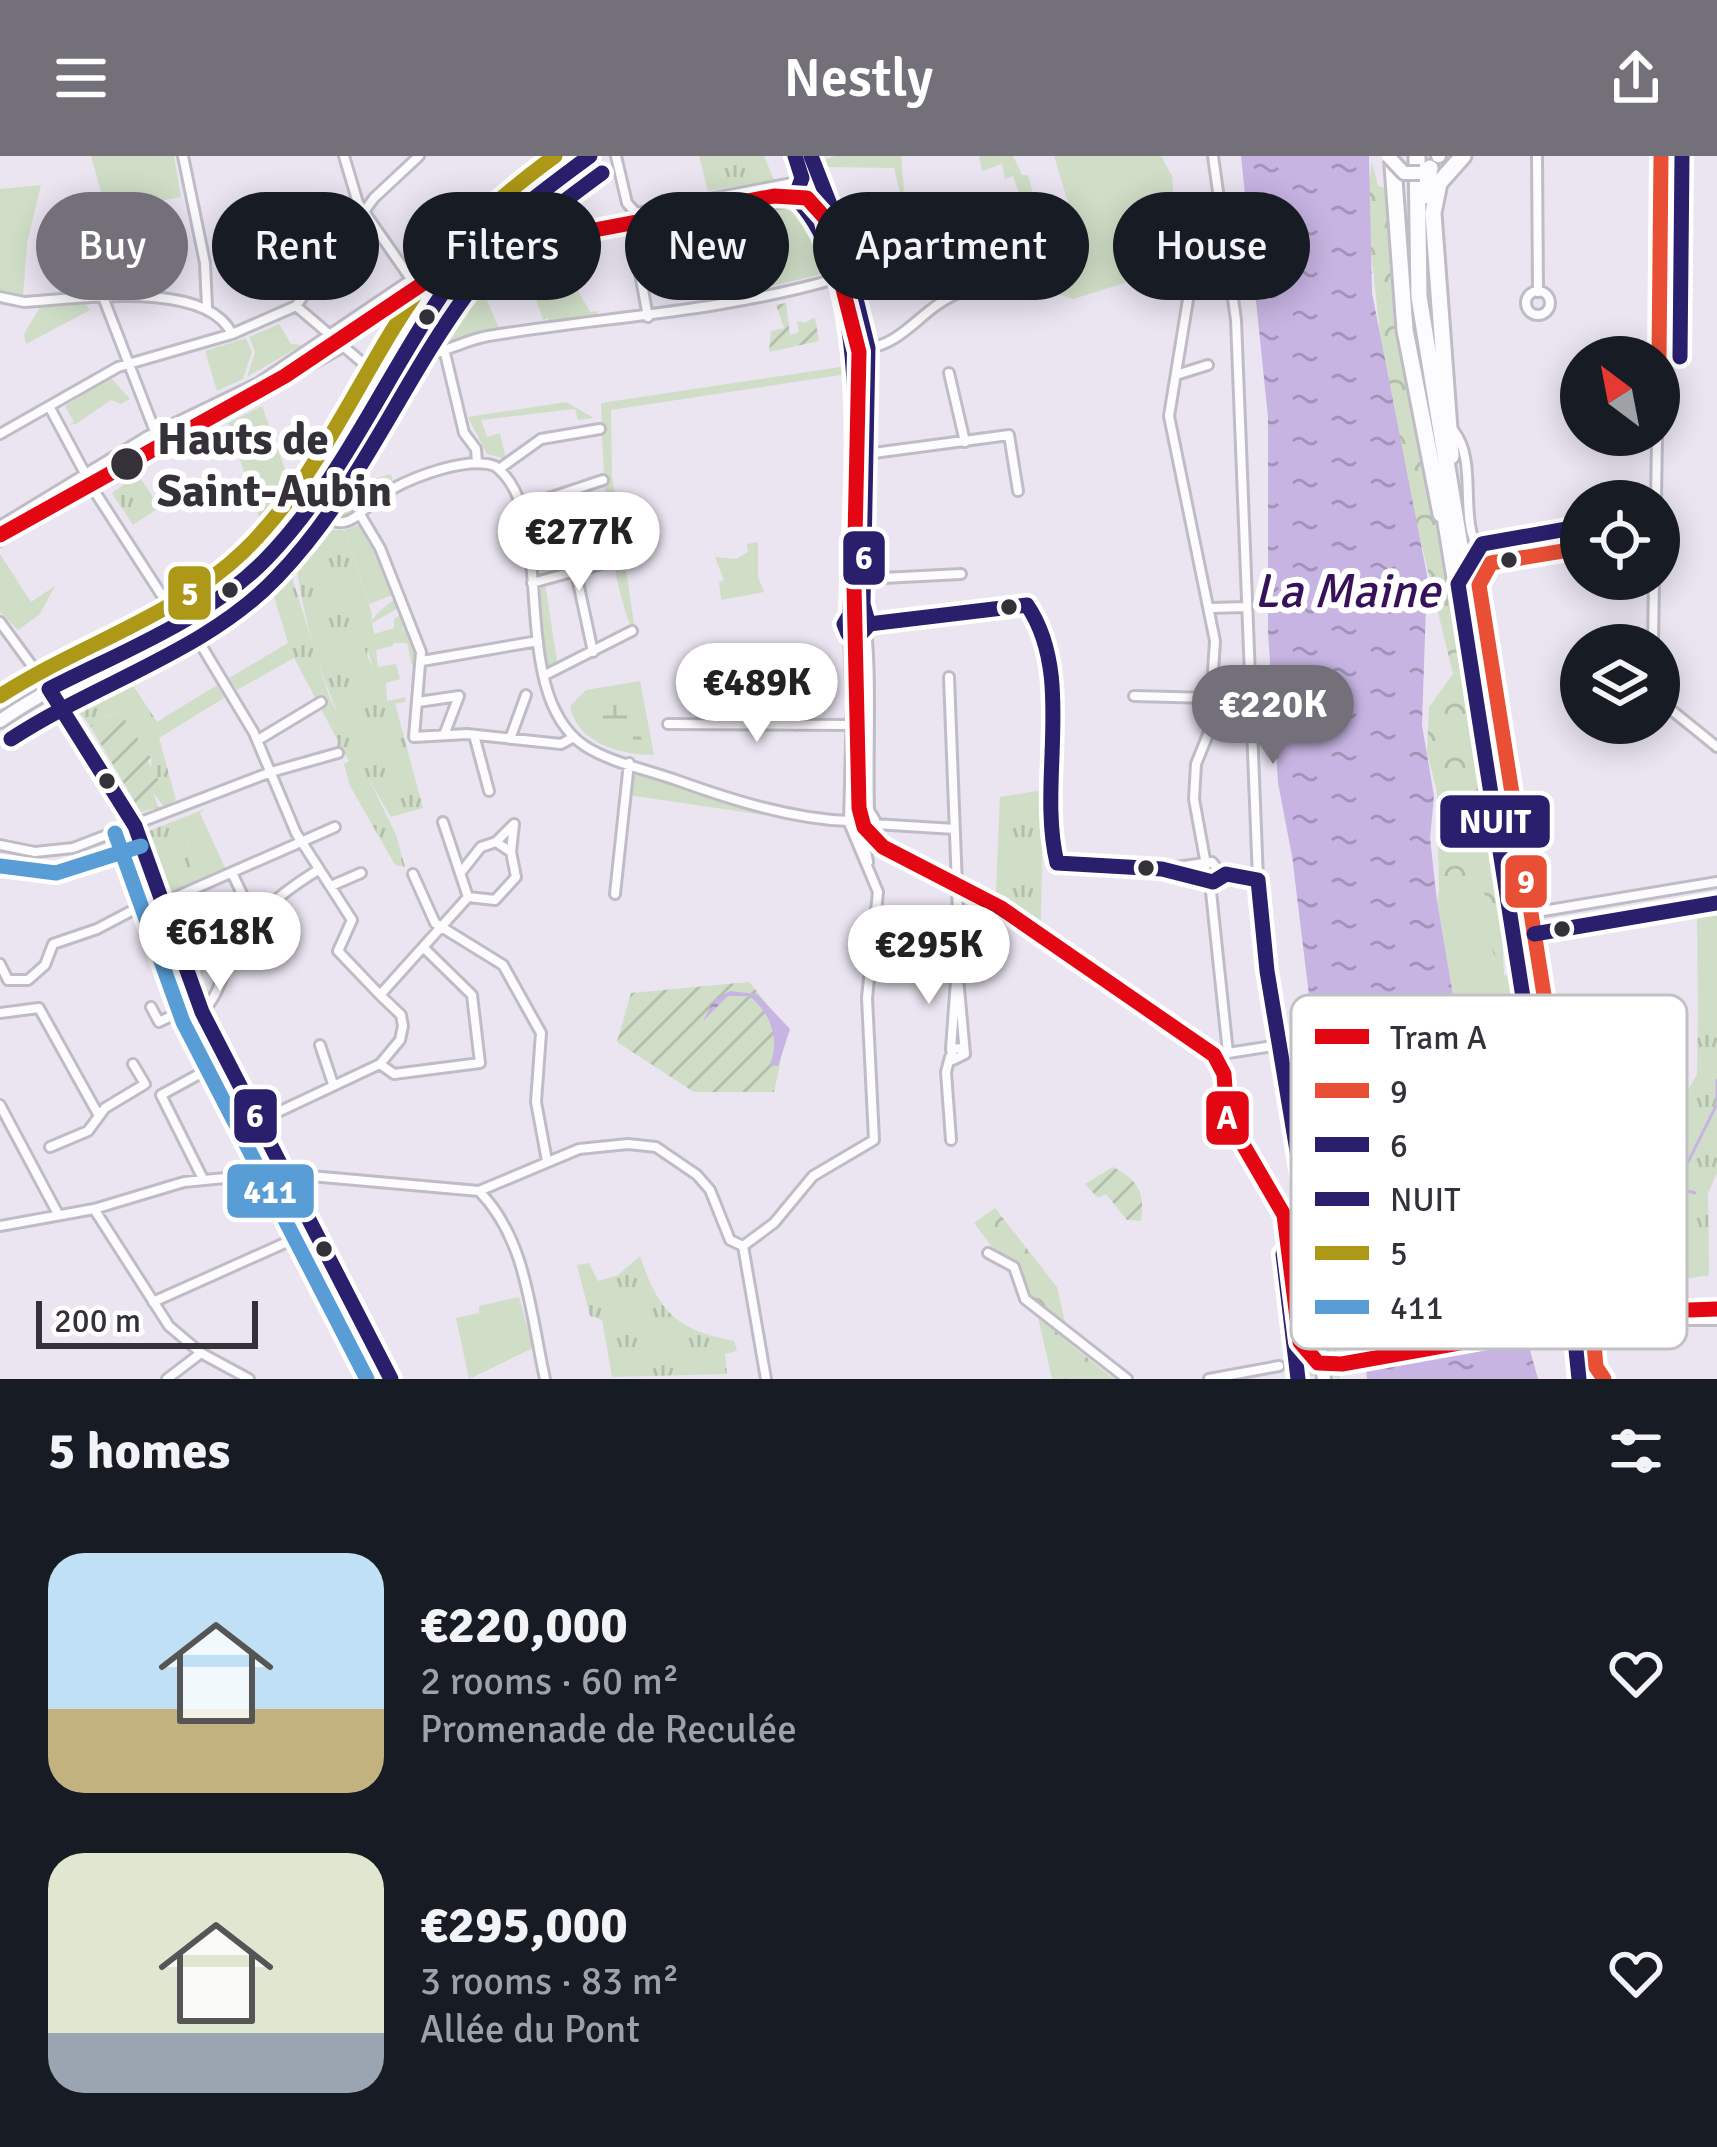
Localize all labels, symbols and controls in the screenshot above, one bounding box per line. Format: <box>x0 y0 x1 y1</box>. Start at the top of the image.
icon: menu <box>48 45 114 111</box>
text: Nestly <box>784 45 933 112</box>
icon: share <box>1603 45 1669 111</box>
chip: Buy <box>36 192 188 300</box>
chip: Rent <box>212 192 379 300</box>
chip: Filters <box>403 192 601 300</box>
chip: New <box>625 192 789 300</box>
chip: Apartment <box>813 192 1089 300</box>
chip: House <box>1113 192 1310 300</box>
unlabelled marker <box>416 306 438 328</box>
north arrow <box>1560 336 1680 456</box>
map controls <box>1560 336 1680 744</box>
place label: Hauts de Saint-Aubin <box>157 412 392 519</box>
marker: Hauts de Saint-Aubin <box>108 445 146 483</box>
button: locate <box>1560 480 1680 600</box>
pin: €277K <box>495 492 663 594</box>
text: €277K <box>525 507 633 555</box>
line badge: 6 <box>841 529 887 587</box>
text: 6 <box>855 538 873 579</box>
unlabelled marker <box>1498 549 1520 571</box>
water label: La Maine <box>1254 562 1442 621</box>
line badge: 5 <box>166 564 213 622</box>
text: 5 <box>181 574 199 615</box>
unlabelled marker <box>219 579 241 601</box>
unlabelled marker <box>998 596 1020 618</box>
button: layers <box>1560 624 1680 744</box>
pin: €489K <box>673 643 841 745</box>
text: €489K <box>703 658 811 706</box>
pin: €220K <box>1189 665 1357 767</box>
text: €220K <box>1219 680 1327 728</box>
unlabelled marker <box>96 770 118 792</box>
line badge: NUIT <box>1438 793 1552 850</box>
text: NUIT <box>1459 802 1531 843</box>
line badge: 9 <box>1503 853 1549 910</box>
unlabelled marker <box>1135 857 1157 879</box>
text: 9 <box>1517 862 1535 903</box>
pin: €618K <box>136 892 304 994</box>
pin: €295K <box>845 905 1013 1007</box>
text: €618K <box>166 907 274 955</box>
unlabelled marker <box>1551 918 1573 940</box>
text: €295K <box>875 920 983 968</box>
legend <box>1291 995 1687 1349</box>
text: Tram A <box>1390 1018 1487 1059</box>
text: 9 <box>1390 1072 1408 1113</box>
line badge: 6 <box>232 1087 279 1145</box>
line badge: A <box>1204 1089 1251 1147</box>
text: 6 <box>246 1096 264 1137</box>
text: A <box>1216 1098 1238 1139</box>
text: 6 <box>1390 1126 1408 1167</box>
line badge: 411 <box>225 1162 316 1220</box>
text: 411 <box>243 1172 297 1213</box>
text: NUIT <box>1390 1180 1460 1221</box>
text: 5 <box>1390 1234 1408 1275</box>
unlabelled marker <box>313 1238 335 1260</box>
text: 411 <box>1390 1288 1443 1329</box>
scale bar <box>36 1295 258 1348</box>
text: 200 m <box>54 1301 141 1342</box>
icon: filters <box>1603 1418 1669 1484</box>
text: 5 homes <box>48 1420 230 1483</box>
text: €220,000 <box>420 1594 628 1657</box>
icon: home <box>144 1601 288 1745</box>
icon: heart <box>1603 1640 1669 1706</box>
text: 2 rooms · 60 m² <box>420 1657 679 1705</box>
text: Promenade de Reculée <box>420 1705 797 1753</box>
text: €295,000 <box>420 1894 628 1957</box>
icon: home <box>144 1901 288 2045</box>
icon: heart <box>1603 1940 1669 2006</box>
text: 3 rooms · 83 m² <box>420 1957 679 2005</box>
text: Allée du Pont <box>420 2005 640 2053</box>

